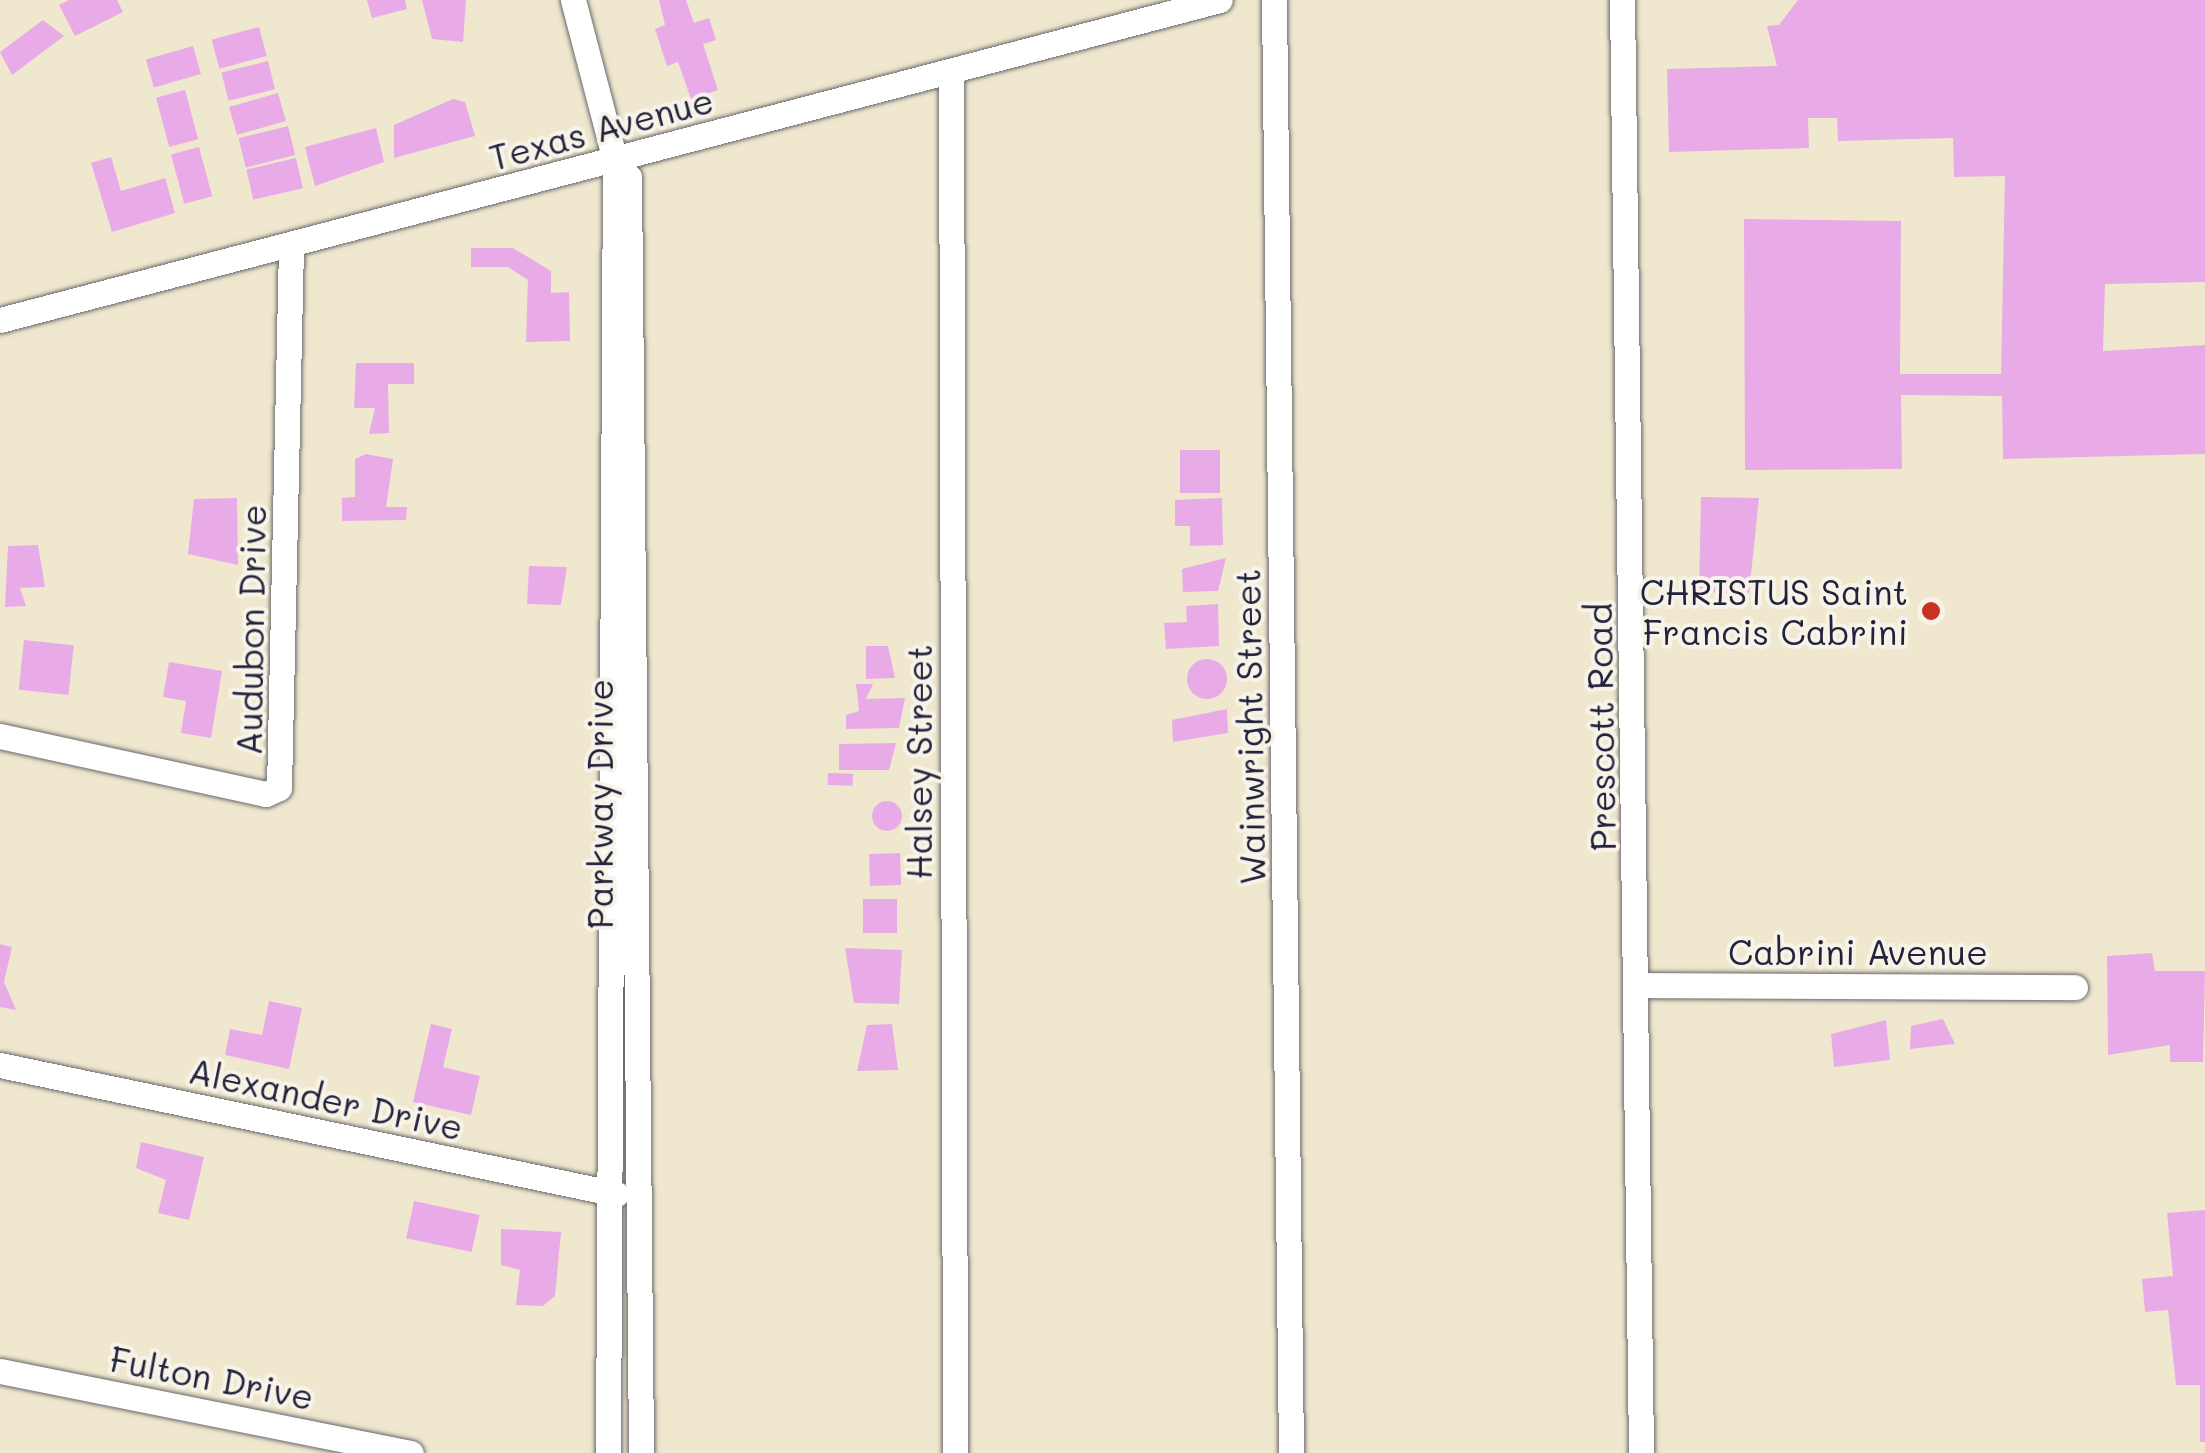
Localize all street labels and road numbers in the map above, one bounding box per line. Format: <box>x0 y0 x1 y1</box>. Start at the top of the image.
street label: Texas Avenue <box>484 78 718 178</box>
street label: Audubon Drive <box>227 504 273 756</box>
street label: Wainwright Street <box>1225 569 1273 885</box>
street label: Prescott Road <box>1577 603 1623 851</box>
street label: Halsey Street <box>897 644 939 880</box>
street label: Parkway Drive <box>578 679 620 929</box>
street label: Cabrini Avenue <box>1728 930 1988 972</box>
street label: Alexander Drive <box>185 1048 467 1148</box>
street label: Fulton Drive <box>107 1337 317 1417</box>

